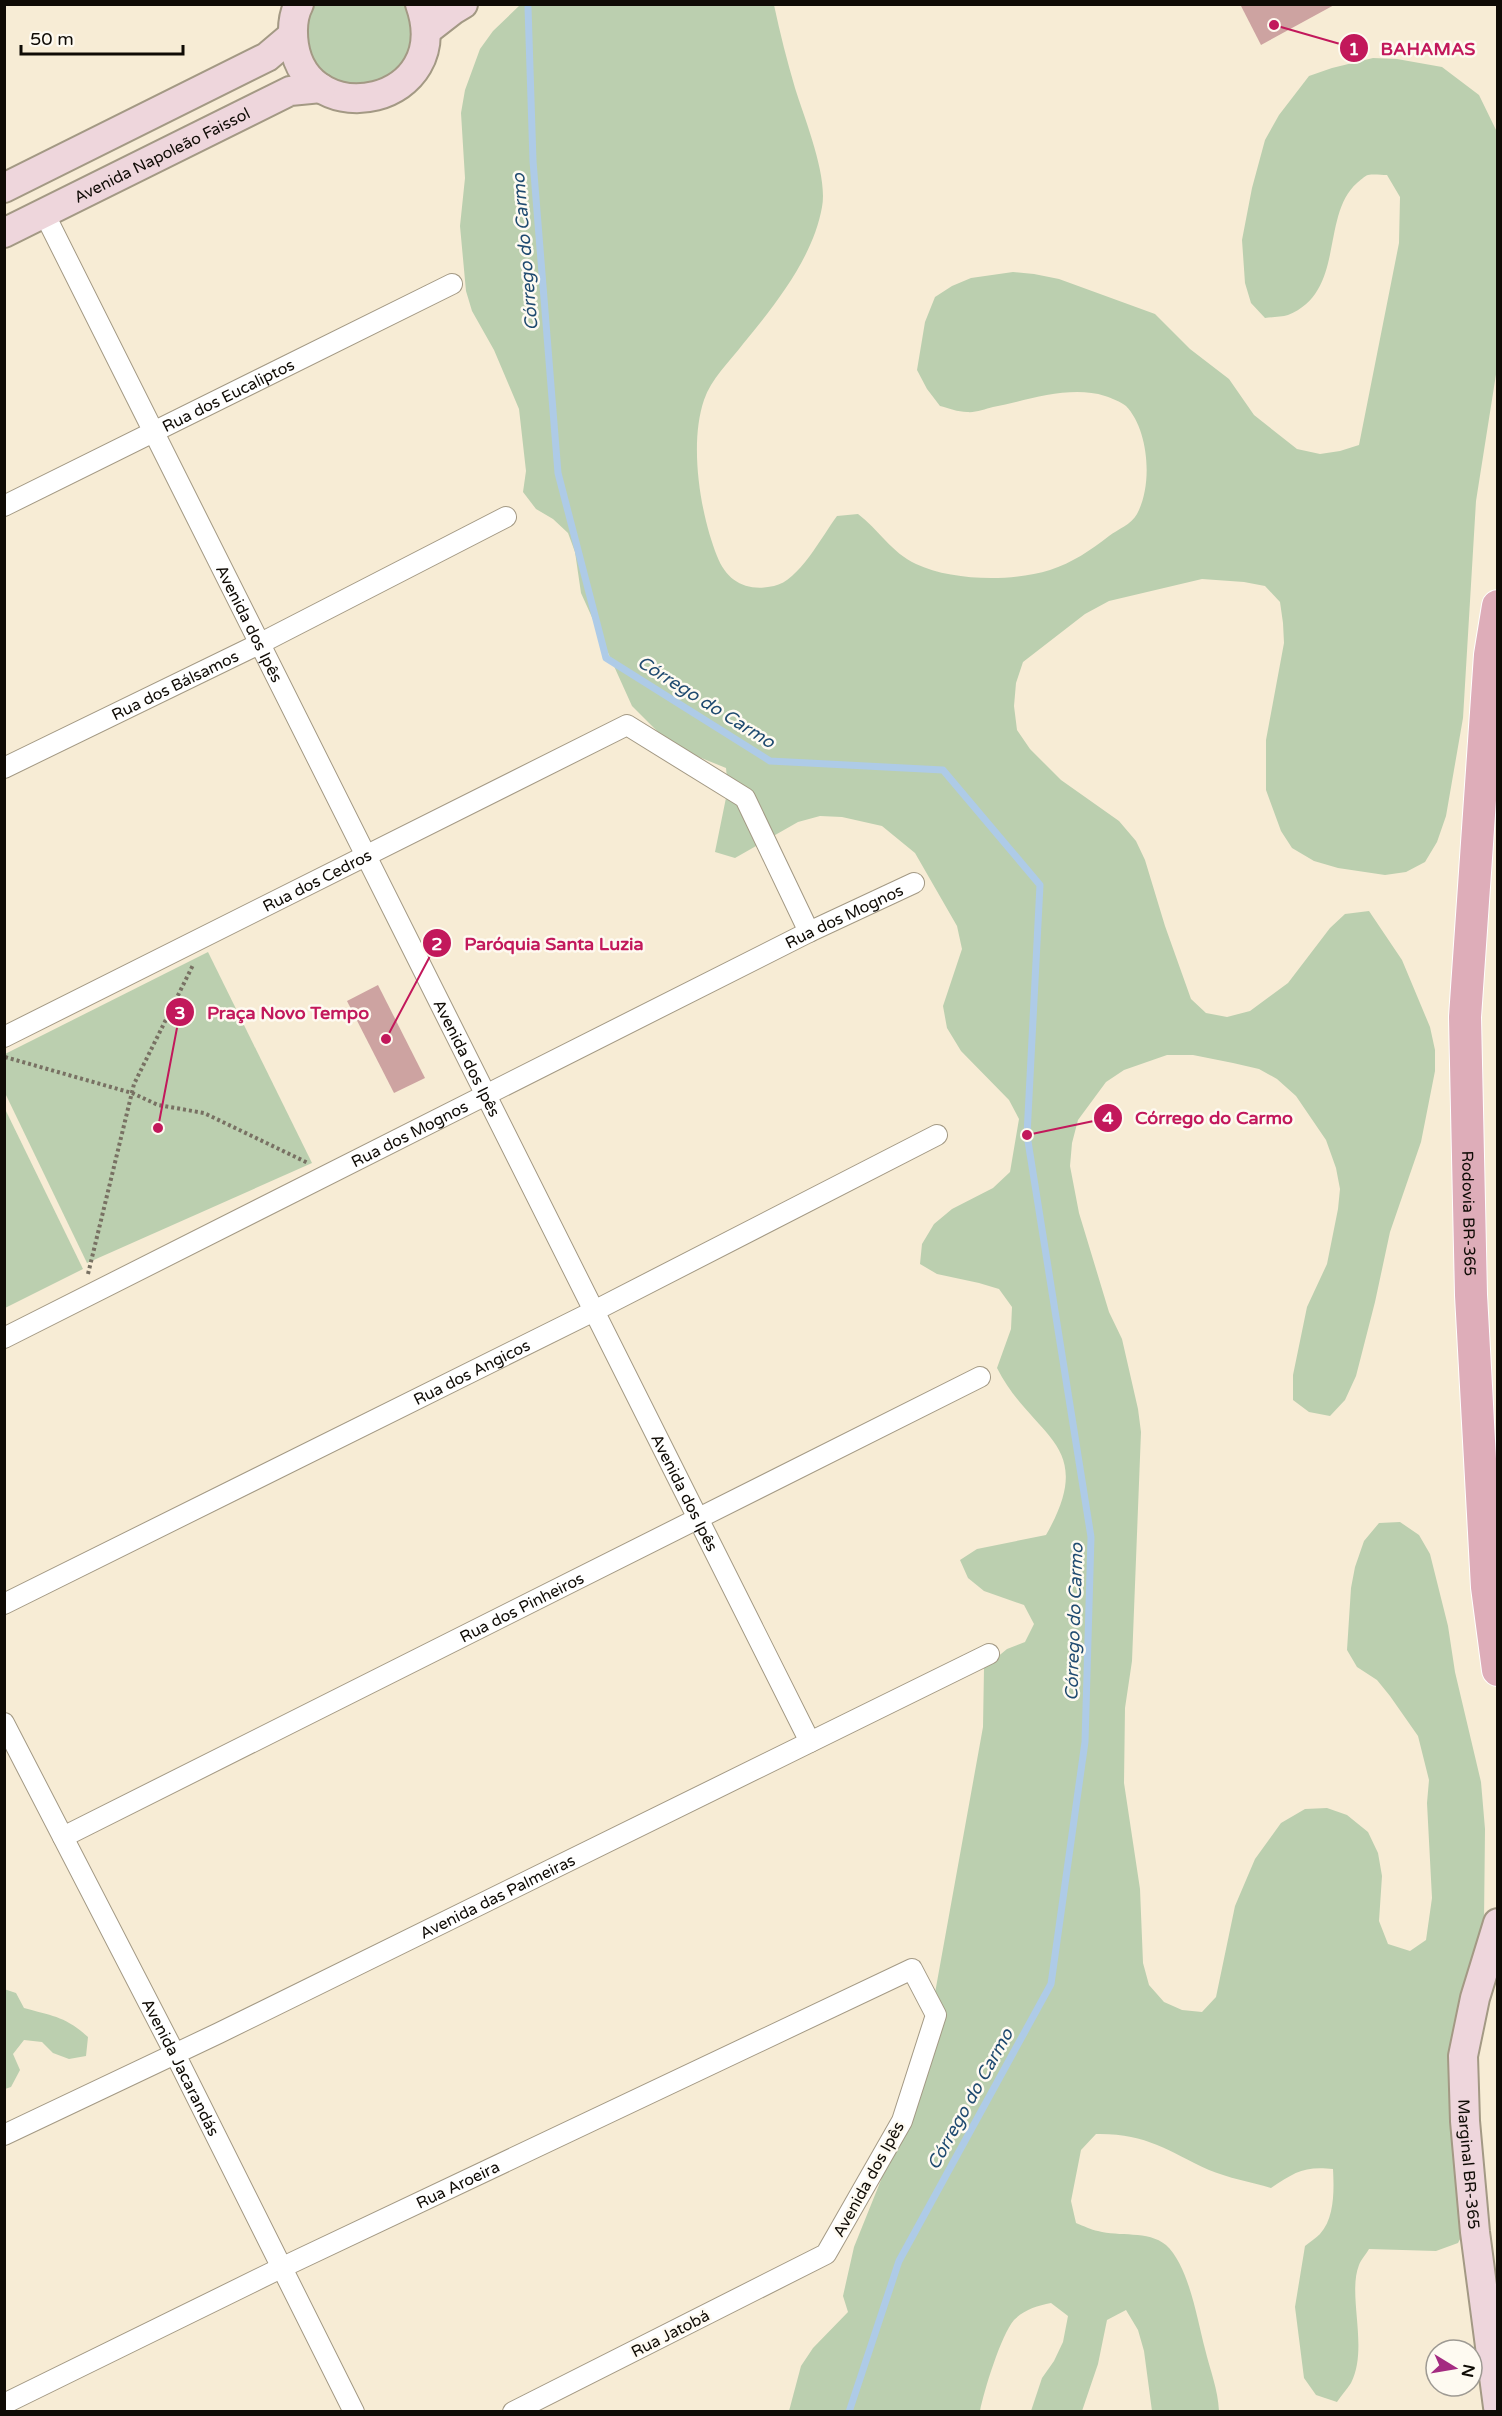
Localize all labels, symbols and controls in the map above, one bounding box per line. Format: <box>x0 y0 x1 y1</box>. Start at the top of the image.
scale bar <box>21 18 183 56</box>
text: 50 m <box>30 28 74 50</box>
callout: BAHAMAS <box>1339 30 1487 66</box>
text: 1 <box>1348 38 1360 60</box>
text: BAHAMAS <box>1381 38 1475 60</box>
street label: Avenida Napoleão Faissol <box>71 104 253 208</box>
water label: Córrego do Carmo <box>507 171 543 332</box>
street label: Rua dos Eucaliptos <box>159 355 298 437</box>
street label: Avenida dos Ipês <box>211 562 286 686</box>
street label: Rua dos Bálsamos <box>108 646 242 725</box>
water label: Córrego do Carmo <box>633 651 780 754</box>
street label: Rua dos Cedros <box>260 845 375 917</box>
street label: Rua dos Mognos <box>782 880 907 953</box>
callout: Paróquia Santa Luzia <box>422 925 656 961</box>
text: 2 <box>431 933 443 955</box>
text: Paróquia Santa Luzia <box>464 933 644 955</box>
callout: Praça Novo Tempo <box>165 994 381 1030</box>
street label: Avenida dos Ipês <box>429 996 504 1120</box>
text: 3 <box>174 1002 186 1024</box>
text: Praça Novo Tempo <box>207 1002 369 1024</box>
street label: Rua dos Mognos <box>348 1097 472 1172</box>
callout: Córrego do Carmo <box>1093 1100 1305 1136</box>
text: 4 <box>1102 1107 1114 1129</box>
text: Córrego do Carmo <box>1135 1107 1293 1129</box>
street label: Rodovia BR-365 <box>1457 1150 1480 1277</box>
street label: Rua dos Angicos <box>410 1335 534 1410</box>
street label: Avenida dos Ipês <box>646 1431 722 1555</box>
water label: Córrego do Carmo <box>1060 1542 1088 1701</box>
street label: Rua dos Pinheiros <box>457 1568 587 1647</box>
street label: Avenida das Palmeiras <box>417 1850 579 1944</box>
street label: Avenida Jacarandás <box>137 1995 223 2140</box>
water label: Córrego do Carmo <box>922 2024 1018 2173</box>
street label: Marginal BR-365 <box>1453 2099 1484 2230</box>
street label: Avenida dos Ipês <box>829 2118 909 2241</box>
street label: Rua Aroeira <box>413 2157 503 2213</box>
street label: Rua Jatobá <box>628 2306 713 2362</box>
north arrow <box>1424 2338 1484 2398</box>
text: N <box>1457 2362 1479 2379</box>

